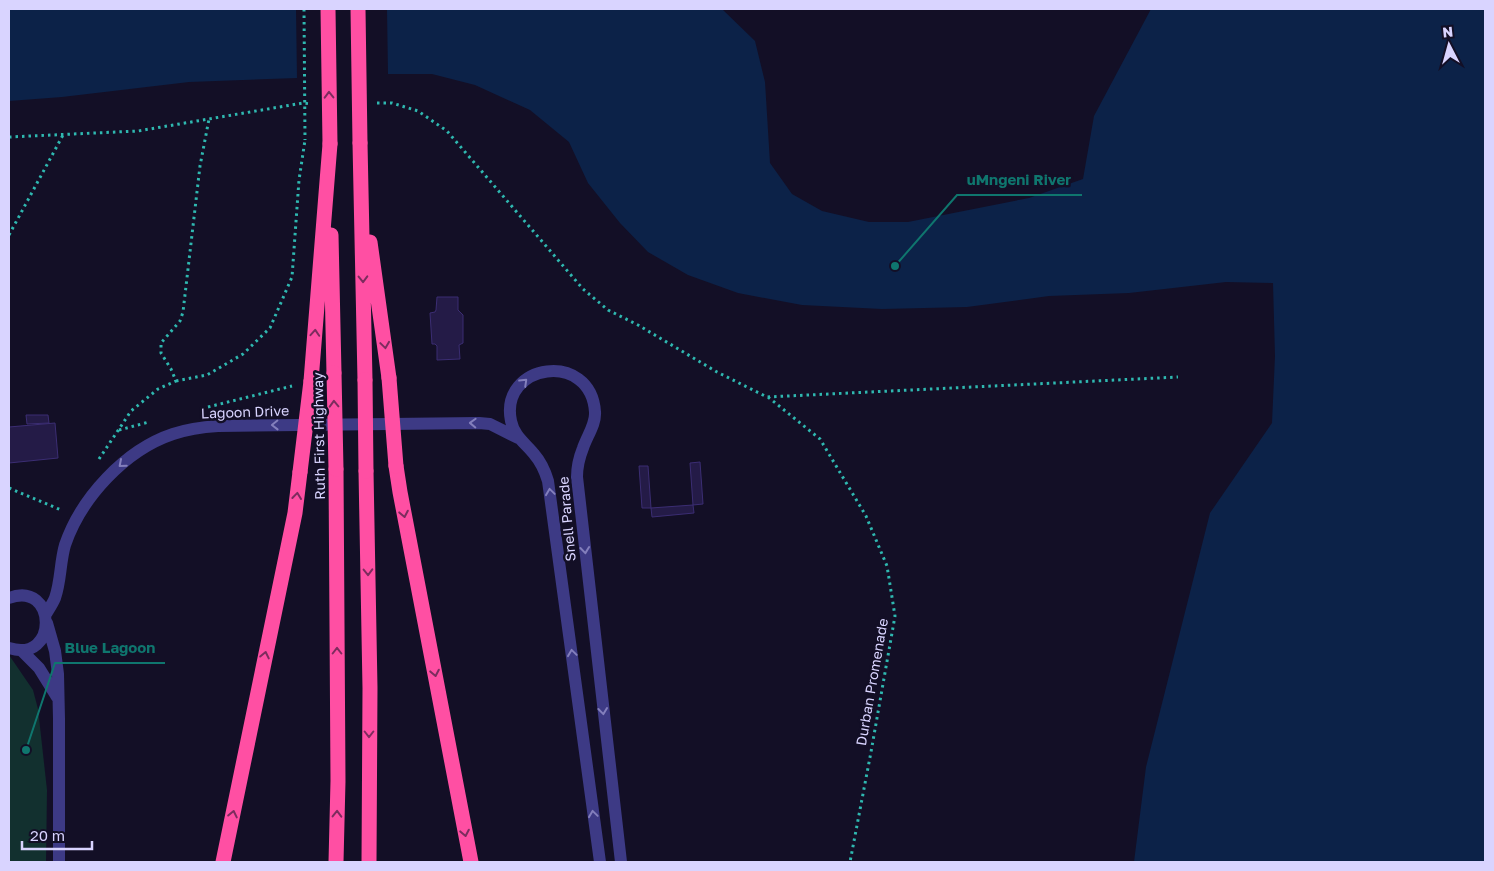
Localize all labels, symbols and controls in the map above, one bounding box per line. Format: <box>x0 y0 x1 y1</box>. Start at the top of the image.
north arrow <box>1424 20 1474 70</box>
text: N <box>1441 23 1454 41</box>
one-way arrow <box>323 91 334 99</box>
callout: uMngeni River <box>957 165 1082 195</box>
text: uMngeni River <box>967 170 1071 188</box>
one-way arrow <box>358 276 368 283</box>
one-way arrow <box>309 328 320 336</box>
one-way arrow <box>379 341 389 350</box>
street label: Ruth First Highway <box>309 372 328 500</box>
one-way arrow <box>518 379 527 388</box>
one-way arrow <box>329 400 340 408</box>
street label: Lagoon Drive <box>201 401 289 422</box>
one-way arrow <box>469 418 476 428</box>
one-way arrow <box>271 420 279 430</box>
one-way arrow <box>119 458 128 467</box>
street label: Snell Parade <box>554 476 579 562</box>
one-way arrow <box>545 488 556 496</box>
one-way arrow <box>291 492 302 500</box>
one-way arrow <box>398 509 408 518</box>
one-way arrow <box>579 546 590 554</box>
one-way arrow <box>363 568 373 576</box>
street label: Durban Promenade <box>852 617 891 747</box>
callout: Blue Lagoon <box>55 633 165 663</box>
text: Blue Lagoon <box>65 638 155 656</box>
one-way arrow <box>332 647 342 654</box>
one-way arrow <box>567 649 577 657</box>
one-way arrow <box>260 651 270 660</box>
one-way arrow <box>429 669 439 678</box>
one-way arrow <box>597 708 608 716</box>
one-way arrow <box>364 731 374 739</box>
one-way arrow <box>332 809 342 817</box>
one-way arrow <box>227 810 238 819</box>
one-way arrow <box>588 810 599 818</box>
scale bar <box>22 818 92 850</box>
text: 20 m <box>30 826 65 844</box>
one-way arrow <box>460 828 470 837</box>

